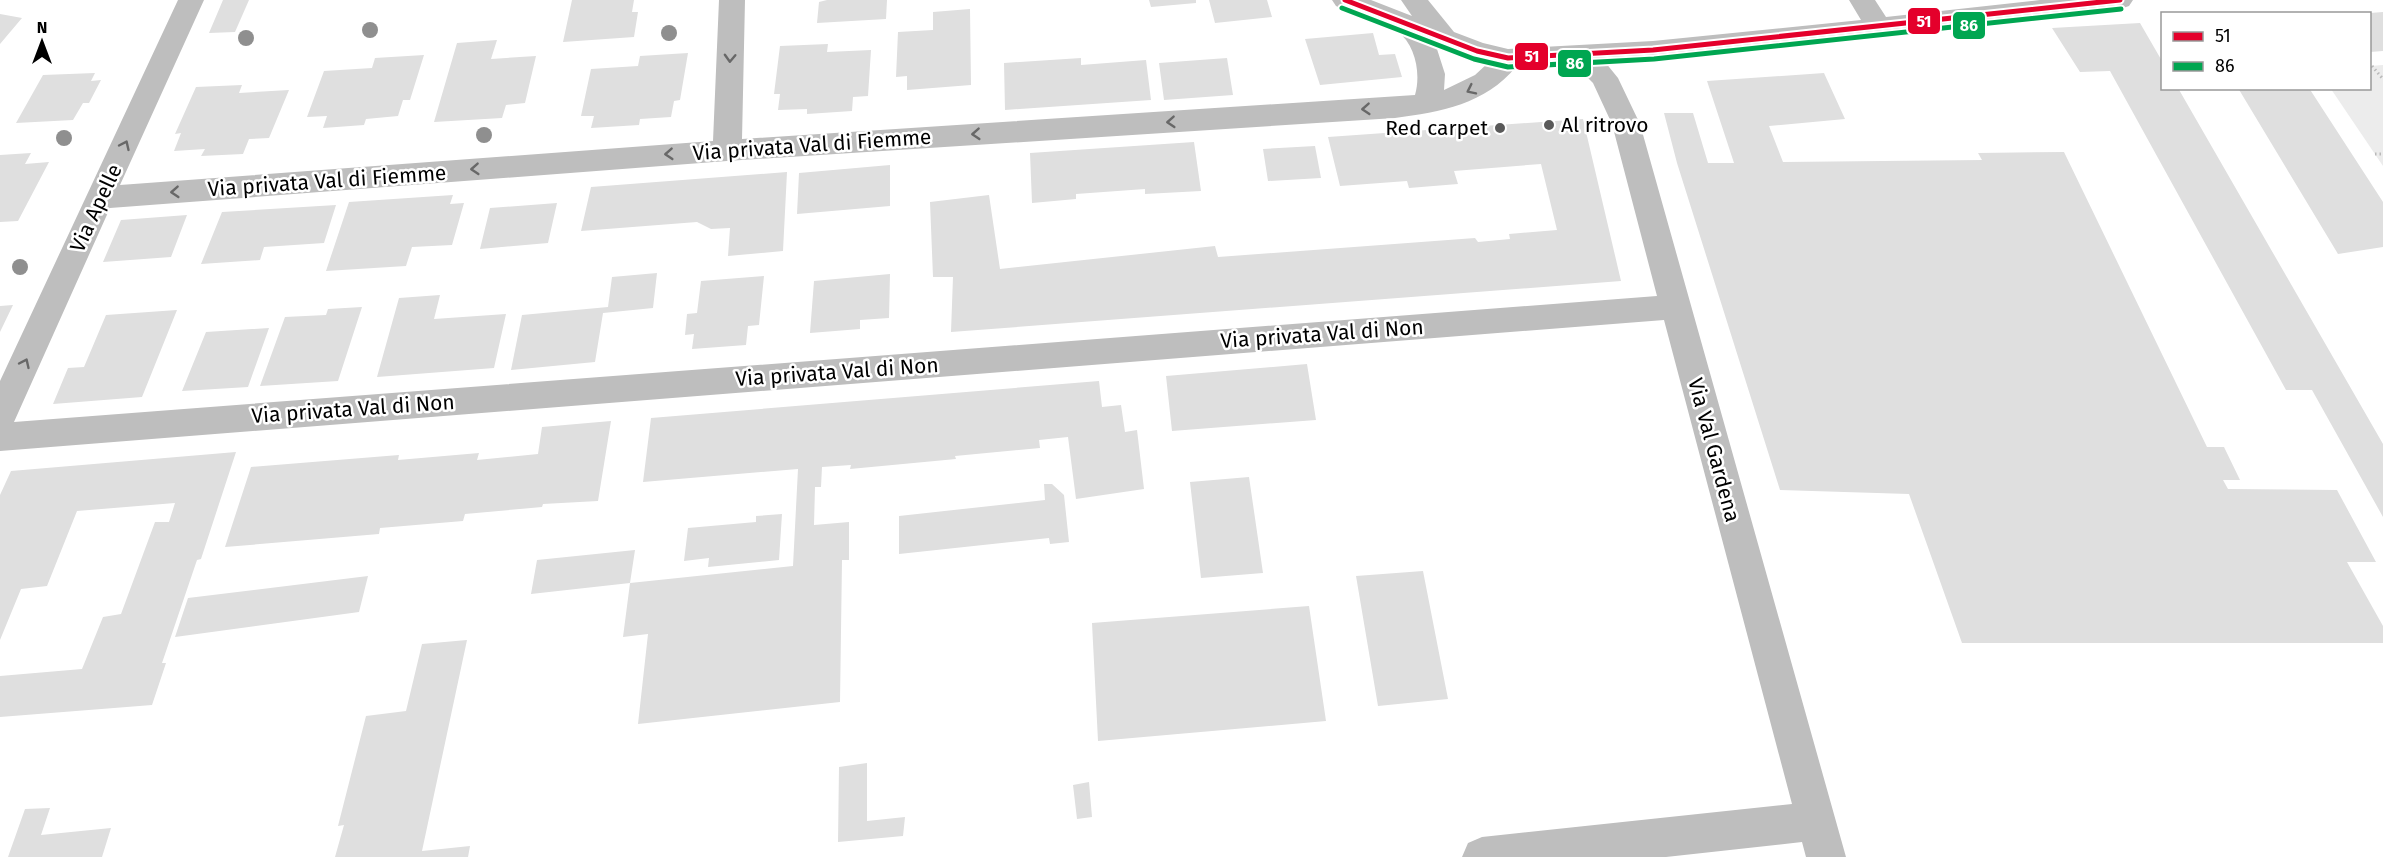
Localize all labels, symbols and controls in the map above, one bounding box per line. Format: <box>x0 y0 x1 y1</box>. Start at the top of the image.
line badge: 51 <box>1907 7 1941 35</box>
line badge: 86 <box>1952 11 1986 40</box>
north arrow <box>12 12 72 72</box>
text: 51 <box>1916 12 1932 31</box>
legend <box>2161 12 2371 90</box>
text: 86 <box>1960 16 1978 35</box>
text: N <box>37 18 47 37</box>
text: 51 <box>2215 25 2231 47</box>
line badge: 51 <box>1514 42 1549 71</box>
text: 51 <box>1524 47 1540 66</box>
line badge: 86 <box>1557 49 1592 78</box>
one-way arrow <box>724 54 736 63</box>
text: 86 <box>1566 54 1584 73</box>
text: 86 <box>2215 55 2235 77</box>
one-way arrow <box>1467 83 1478 95</box>
one-way arrow <box>1361 103 1370 116</box>
place label: Al ritrovo <box>1561 112 1649 138</box>
one-way arrow <box>1166 115 1175 128</box>
place label: Red carpet <box>1385 115 1488 141</box>
marker: Al ritrovo <box>1542 118 1556 132</box>
marker: Red carpet <box>1493 121 1507 135</box>
street label: Via privata Val di Fiemme <box>692 124 932 166</box>
one-way arrow <box>972 127 981 140</box>
one-way arrow <box>118 140 130 151</box>
one-way arrow <box>664 147 674 160</box>
street label: Via Apelle <box>64 160 128 256</box>
street label: Via privata Val di Fiemme <box>207 160 447 202</box>
one-way arrow <box>470 162 479 175</box>
one-way arrow <box>171 185 180 198</box>
street label: Via privata Val di Non <box>1220 314 1424 354</box>
street label: Via privata Val di Non <box>735 352 939 392</box>
one-way arrow <box>17 358 29 369</box>
street label: Via Val Gardena <box>1682 375 1746 525</box>
street label: Via privata Val di Non <box>251 389 455 429</box>

